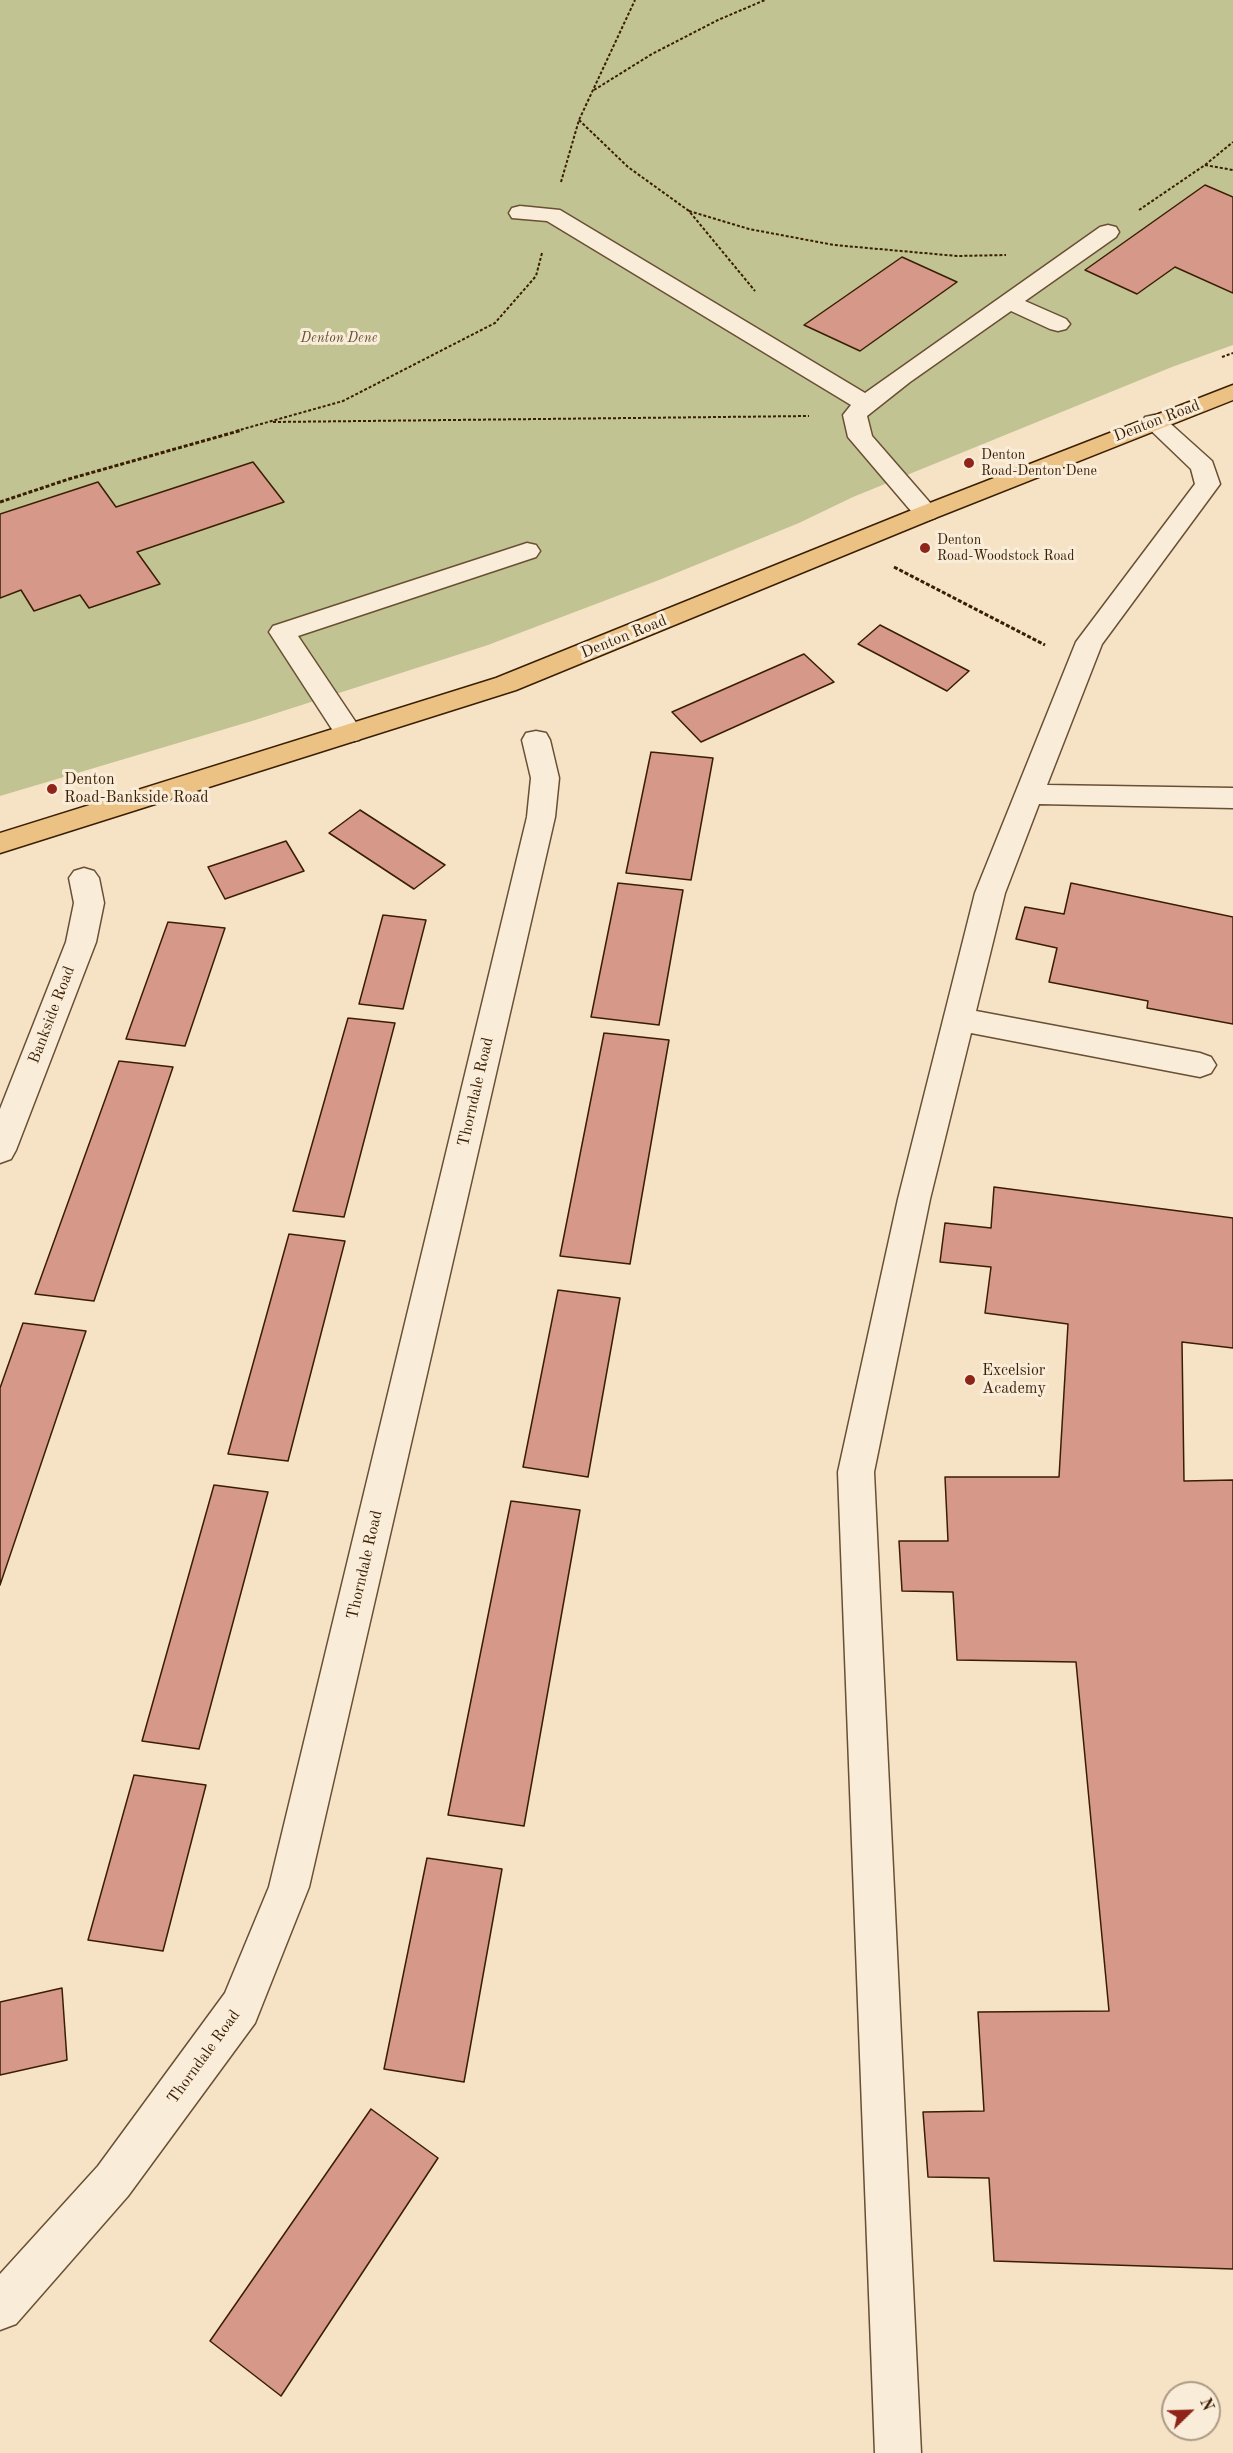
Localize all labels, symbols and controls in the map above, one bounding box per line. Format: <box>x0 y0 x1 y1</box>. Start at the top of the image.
park label: Denton Dene <box>300 330 378 346</box>
street label: Denton Road <box>1111 396 1203 446</box>
place label: Denton Road-Denton Dene <box>981 447 1097 479</box>
marker: Denton Road-Denton Dene <box>962 456 976 470</box>
place label: Denton Road-Woodstock Road <box>937 532 1075 564</box>
marker: Denton Road-Woodstock Road <box>918 541 932 555</box>
street label: Denton Road <box>578 611 670 663</box>
place label: Denton Road-Bankside Road <box>64 770 209 808</box>
marker: Denton Road-Bankside Road <box>45 782 59 796</box>
street label: Bankside Road <box>25 963 79 1067</box>
street label: Thorndale Road <box>454 1036 498 1148</box>
place label: Excelsior Academy <box>982 1361 1046 1399</box>
marker: Excelsior Academy <box>963 1373 977 1387</box>
street label: Thorndale Road <box>343 1509 387 1621</box>
street label: Thorndale Road <box>164 2006 244 2108</box>
north arrow <box>1161 2381 1221 2441</box>
text: N <box>1196 2396 1215 2413</box>

